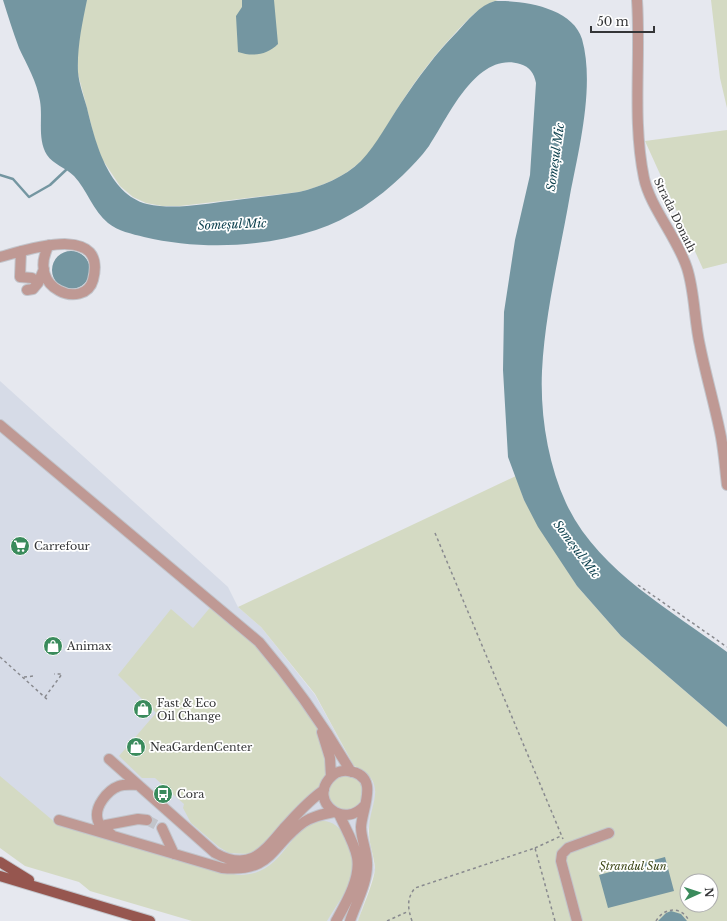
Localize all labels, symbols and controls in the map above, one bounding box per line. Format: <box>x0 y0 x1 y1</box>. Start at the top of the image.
scale bar <box>591 8 654 34</box>
text: 50 m <box>597 14 629 29</box>
water label: Someșul Mic <box>543 121 568 192</box>
street label: Strada Donath <box>651 175 699 255</box>
water label: Someșul Mic <box>197 215 267 234</box>
water label: Someșul Mic <box>549 517 604 582</box>
supermarket icon: Carrefour <box>9 535 31 557</box>
place label: Carrefour <box>34 539 91 553</box>
shop icon: Animax <box>42 635 64 657</box>
place label: Animax <box>66 639 112 653</box>
place label: Fast & Eco Oil Change <box>157 696 221 723</box>
shop icon: Fast & Eco Oil Change <box>132 698 154 720</box>
shop icon: NeaGardenCenter <box>125 736 147 758</box>
place label: NeaGardenCenter <box>150 740 253 754</box>
bus stop icon: Cora <box>152 783 174 805</box>
place label: Cora <box>177 787 205 801</box>
park label: Ștrandul Sun <box>599 859 667 873</box>
north arrow <box>679 873 719 913</box>
text: N <box>702 887 716 899</box>

